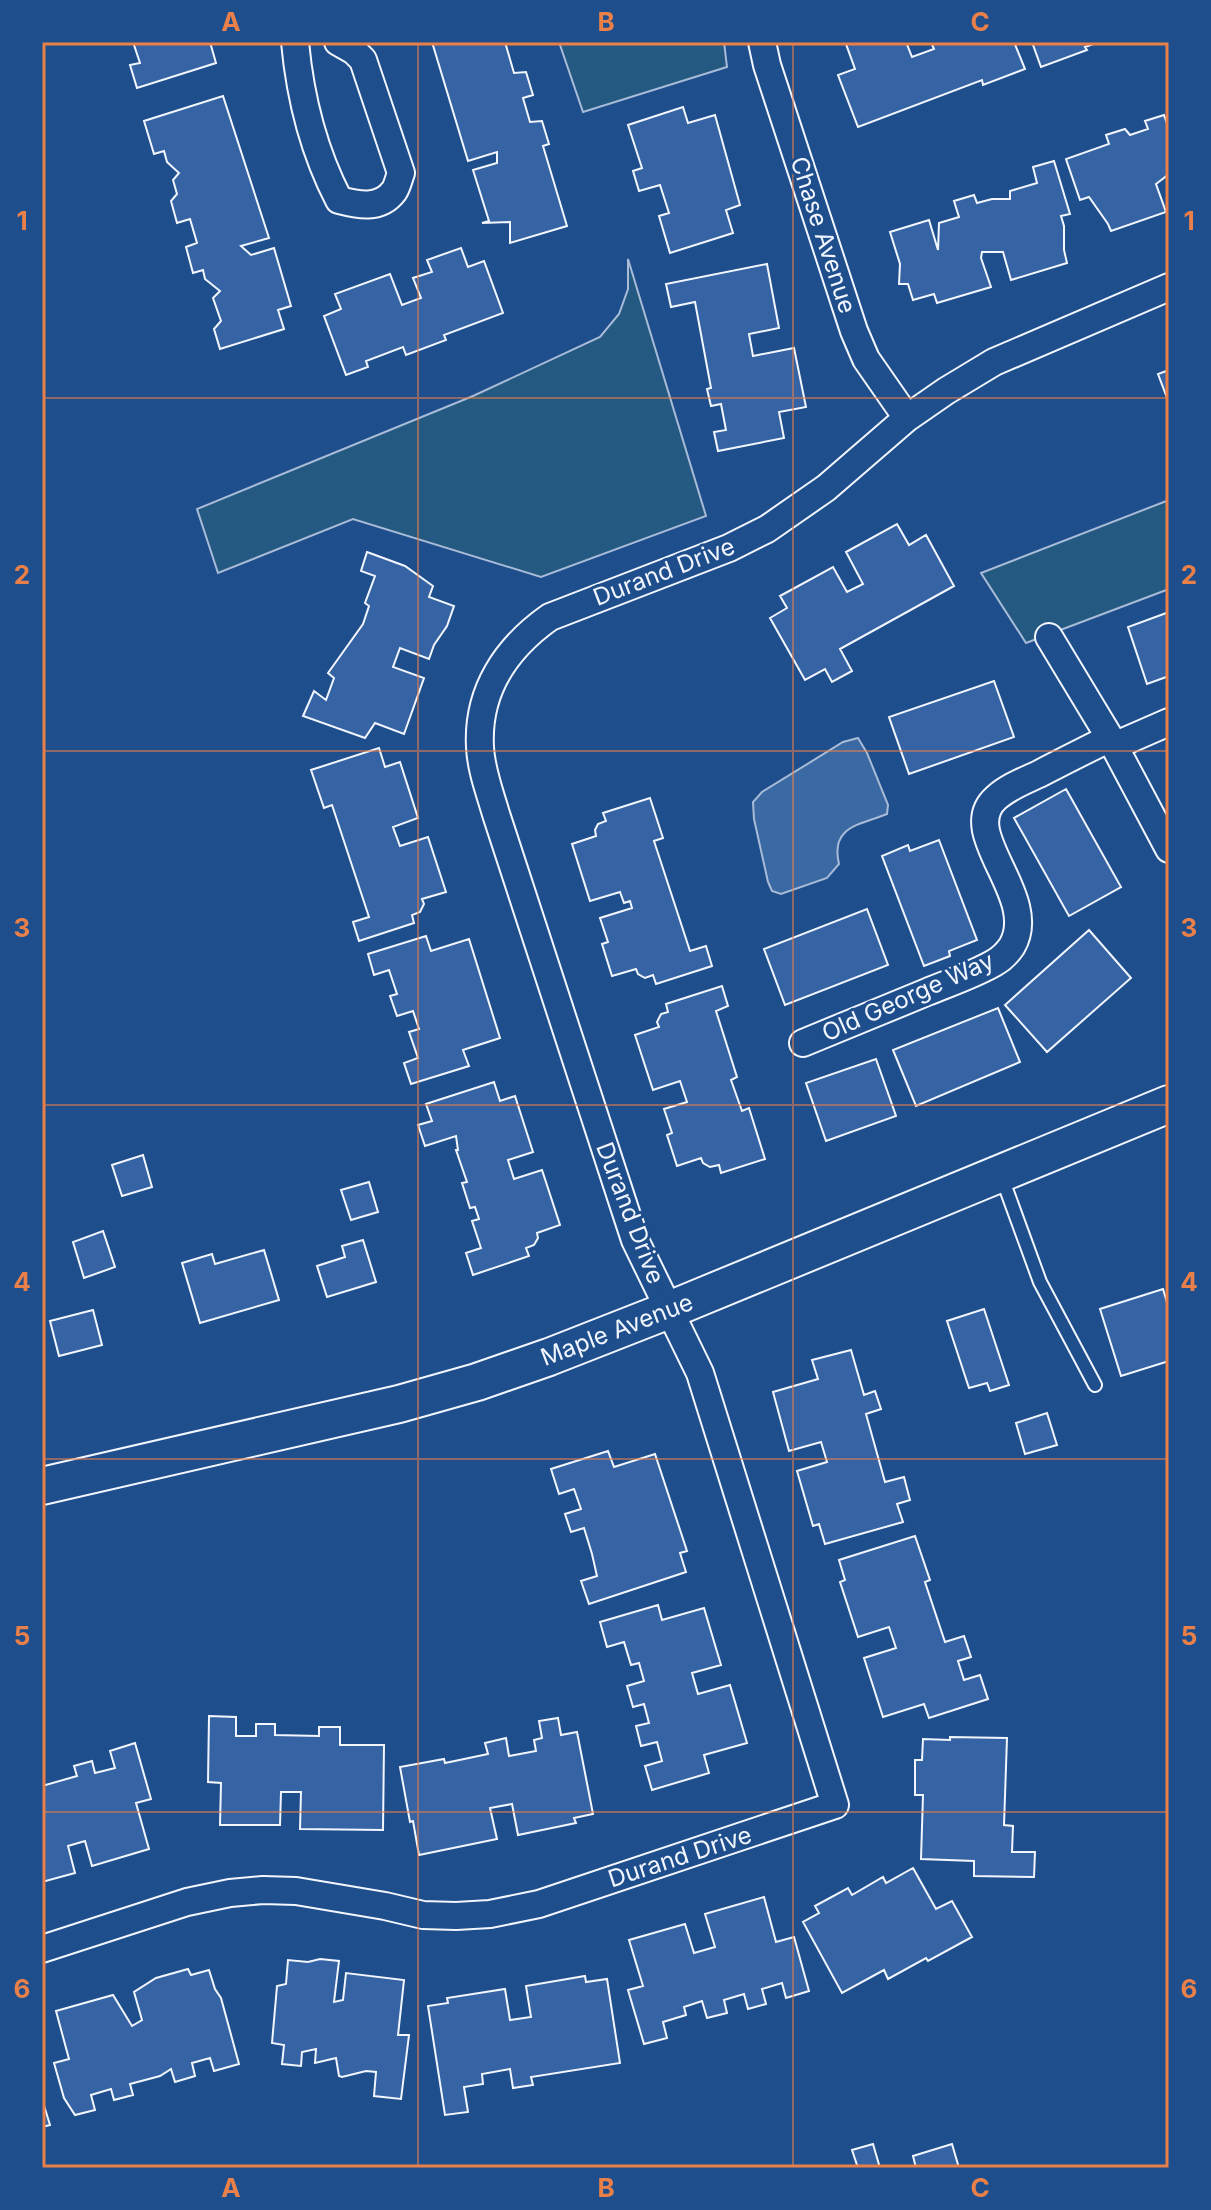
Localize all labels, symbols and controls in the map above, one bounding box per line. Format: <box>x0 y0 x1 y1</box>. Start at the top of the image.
text: A <box>221 6 241 37</box>
text: B <box>597 6 615 37</box>
text: C <box>970 6 990 37</box>
street label: Chase Avenue <box>785 153 862 317</box>
text: 1 <box>16 205 28 236</box>
text: 1 <box>1183 205 1195 236</box>
street label: Durand Drive <box>589 531 739 612</box>
text: 2 <box>14 559 30 590</box>
text: 2 <box>1181 559 1197 590</box>
text: 3 <box>14 912 30 943</box>
text: 3 <box>1181 912 1197 943</box>
street label: Old George Way <box>817 946 998 1047</box>
street label: Durand Drive <box>590 1138 671 1288</box>
text: 4 <box>13 1266 31 1297</box>
text: 4 <box>1180 1266 1198 1297</box>
street label: Maple Avenue <box>537 1287 697 1372</box>
text: 5 <box>14 1620 30 1651</box>
text: 5 <box>1181 1620 1197 1651</box>
street label: Durand Drive <box>604 1820 755 1893</box>
text: 6 <box>14 1973 30 2004</box>
text: 6 <box>1181 1973 1197 2004</box>
text: A <box>221 2172 241 2203</box>
text: B <box>597 2172 615 2203</box>
text: C <box>970 2172 990 2203</box>

